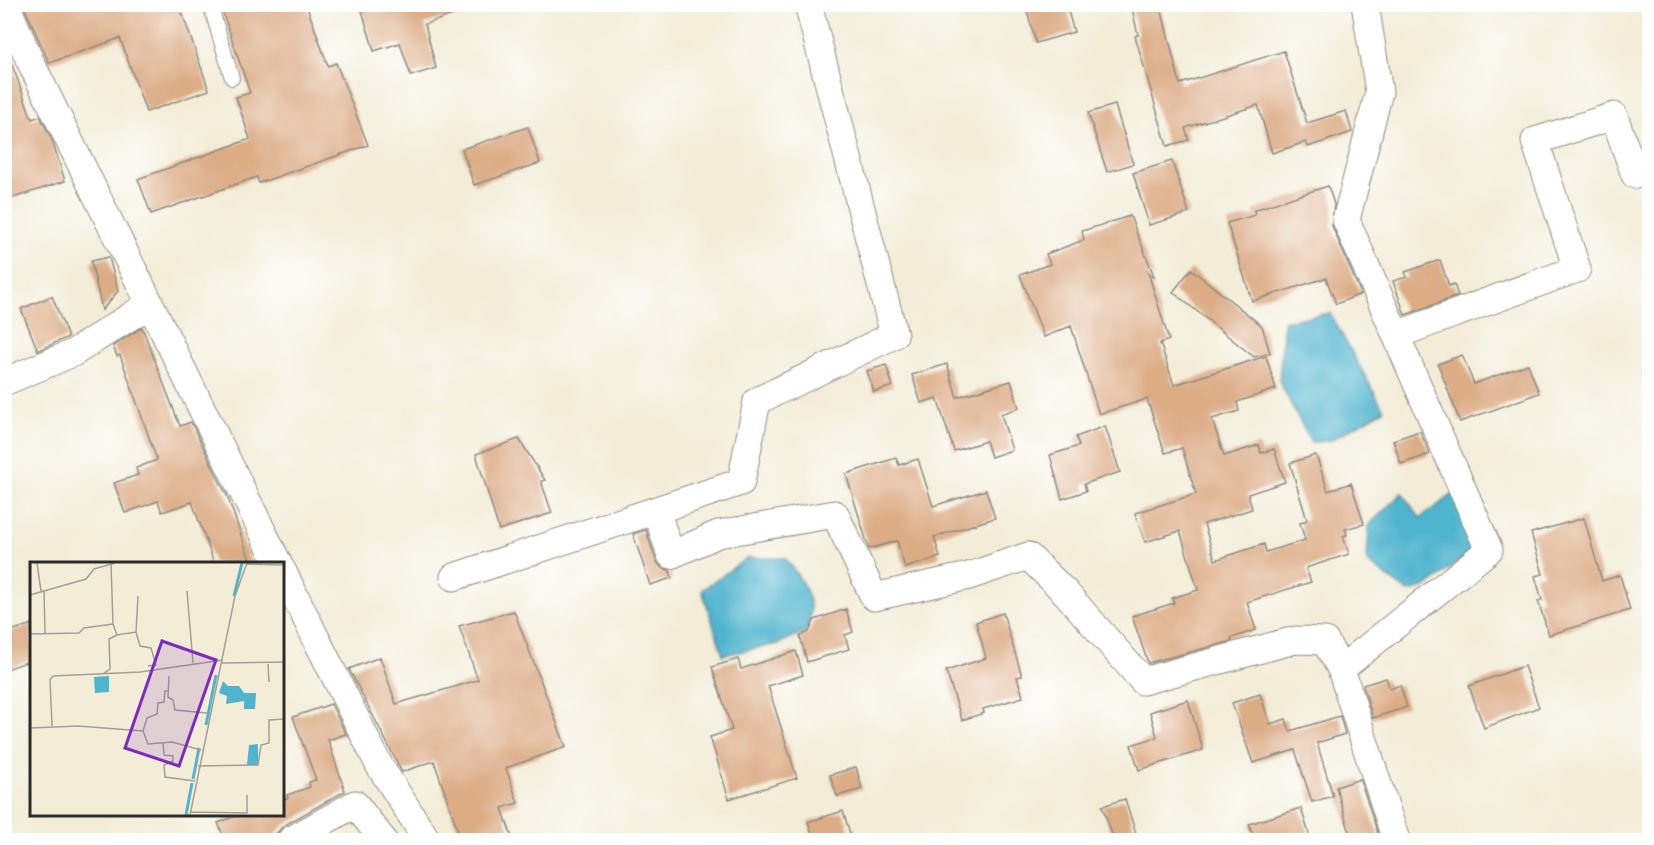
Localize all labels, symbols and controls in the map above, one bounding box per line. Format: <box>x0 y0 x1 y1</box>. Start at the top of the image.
inset map <box>30 562 284 815</box>

